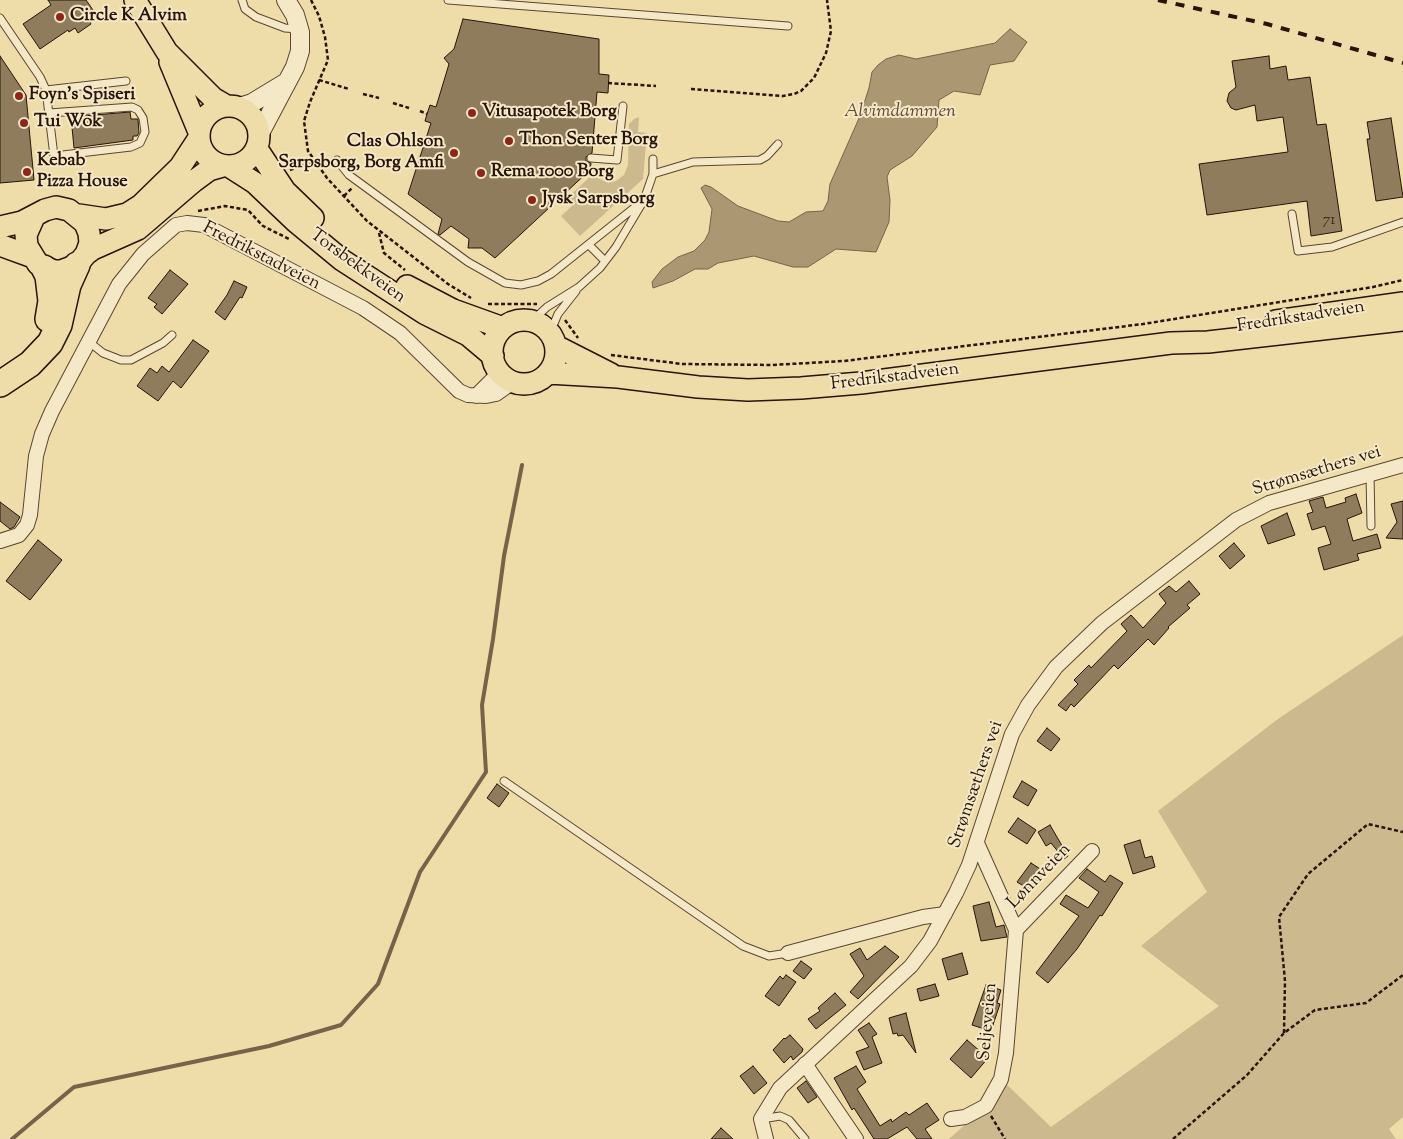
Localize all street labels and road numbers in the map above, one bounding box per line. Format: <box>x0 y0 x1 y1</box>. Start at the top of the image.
street label: Fredrikstadveien <box>199 218 323 296</box>
street label: Torsbekkveien <box>305 225 409 309</box>
street label: Fredrikstadveien <box>1236 297 1366 339</box>
street label: Fredrikstadveien <box>830 359 960 397</box>
street label: Strømsæthers vei <box>1250 442 1384 502</box>
street label: Strømsæthers vei <box>945 718 1009 852</box>
street label: Lønnveien <box>1003 840 1077 914</box>
street label: Seljeveien <box>975 982 1003 1062</box>

